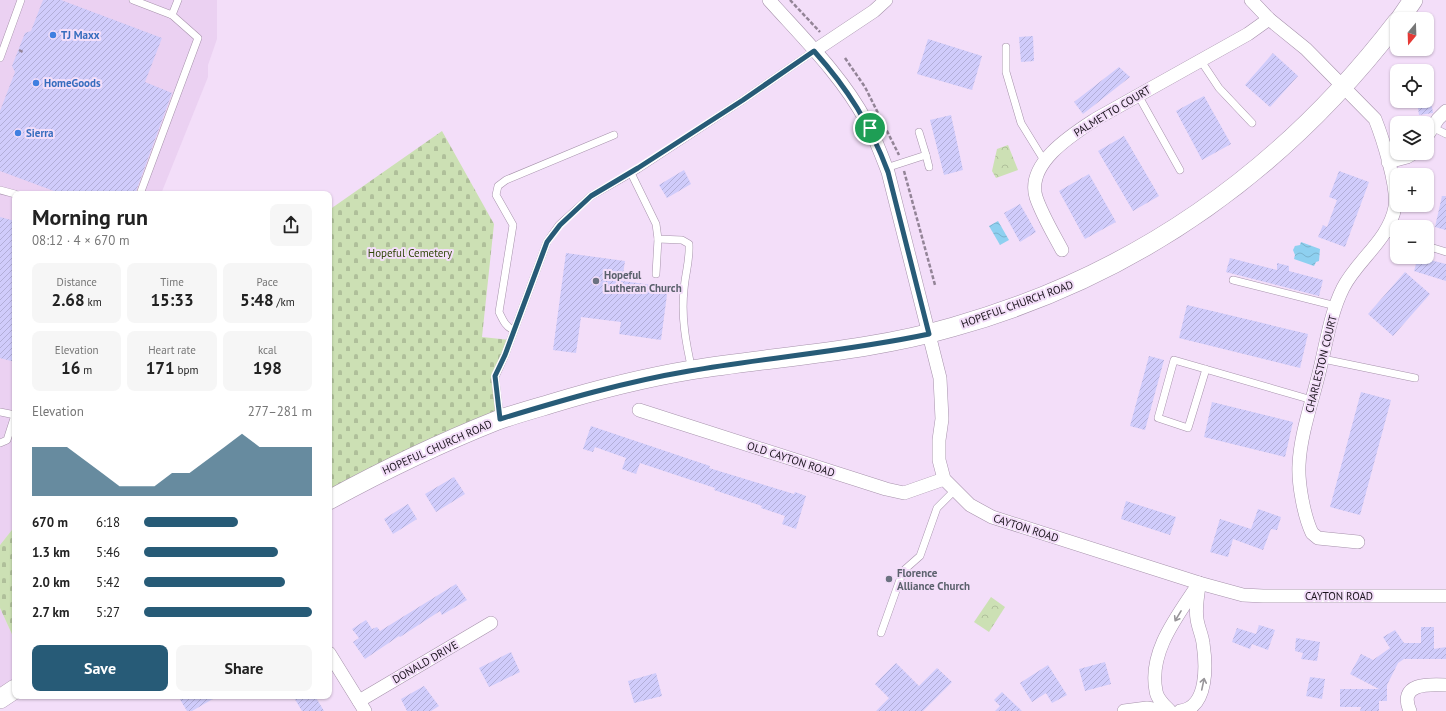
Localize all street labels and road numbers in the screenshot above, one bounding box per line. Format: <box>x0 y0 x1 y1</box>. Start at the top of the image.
street label: PALMETTO COURT <box>1071 83 1153 139</box>
street label: HOPEFUL CHURCH ROAD <box>959 277 1075 331</box>
street label: CHARLESTON COURT <box>1302 314 1340 414</box>
street label: HOPEFUL CHURCH ROAD <box>380 417 494 477</box>
street label: OLD CAYTON ROAD <box>745 438 837 480</box>
street label: CAYTON ROAD <box>991 511 1061 545</box>
street label: CAYTON ROAD <box>1305 589 1373 603</box>
street label: DONALD DRIVE <box>390 638 460 686</box>

